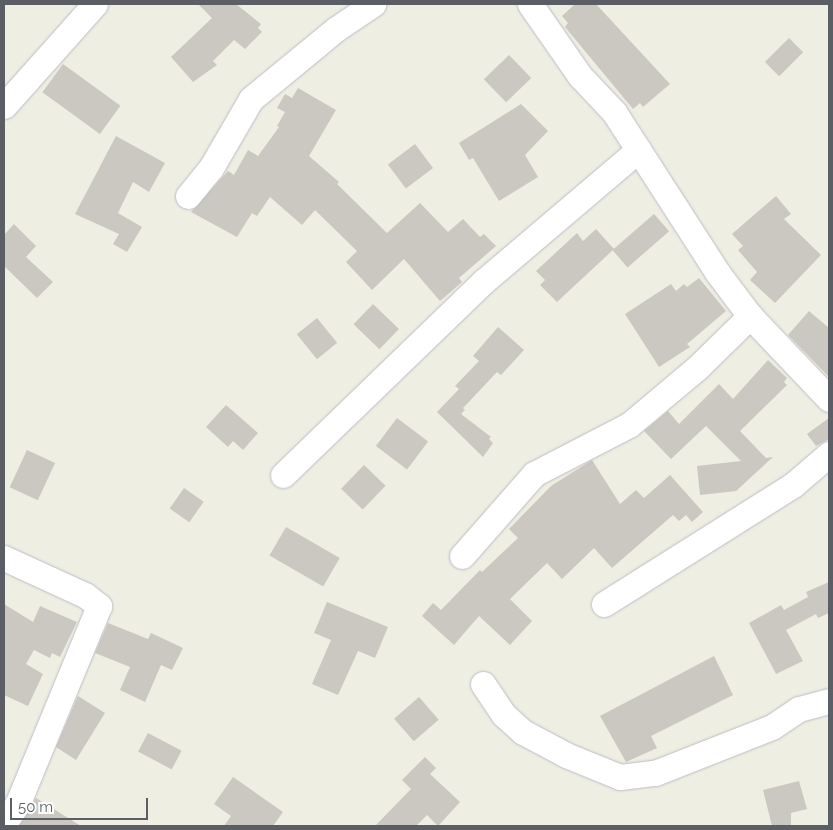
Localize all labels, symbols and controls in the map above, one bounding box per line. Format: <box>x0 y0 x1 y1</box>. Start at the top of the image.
scale bar <box>12 788 150 820</box>
text: 50 m <box>18 798 53 816</box>

